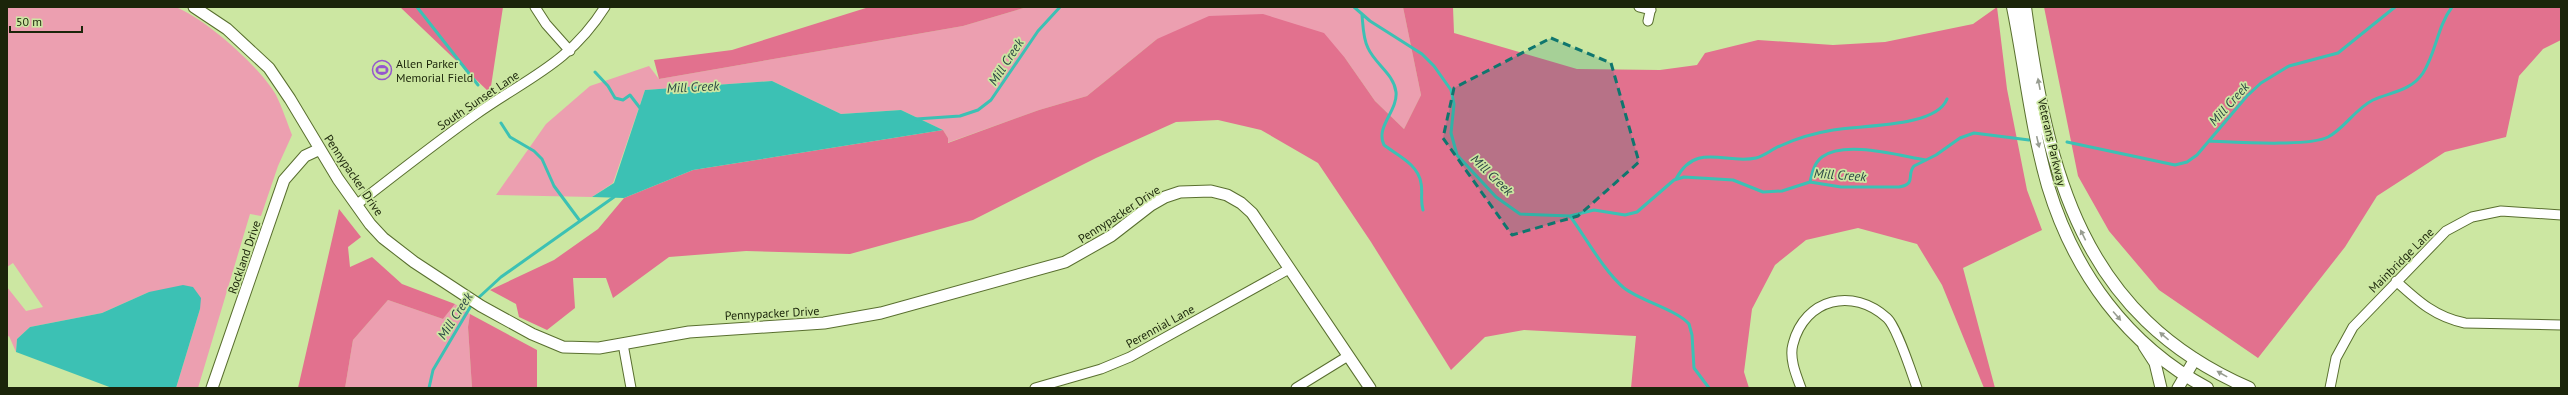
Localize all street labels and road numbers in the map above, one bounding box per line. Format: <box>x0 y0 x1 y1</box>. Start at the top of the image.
street label: South Sunset Lane <box>434 67 522 133</box>
street label: Veterans Parkway <box>2034 96 2069 188</box>
street label: Pennypacker Drive <box>321 131 387 219</box>
street label: Pennypacker Drive <box>1075 182 1163 246</box>
street label: Rockland Drive <box>224 218 264 296</box>
street label: Mainbridge Lane <box>2365 224 2437 296</box>
street label: Perennial Lane <box>1123 301 1197 351</box>
street label: Pennypacker Drive <box>724 303 820 323</box>

